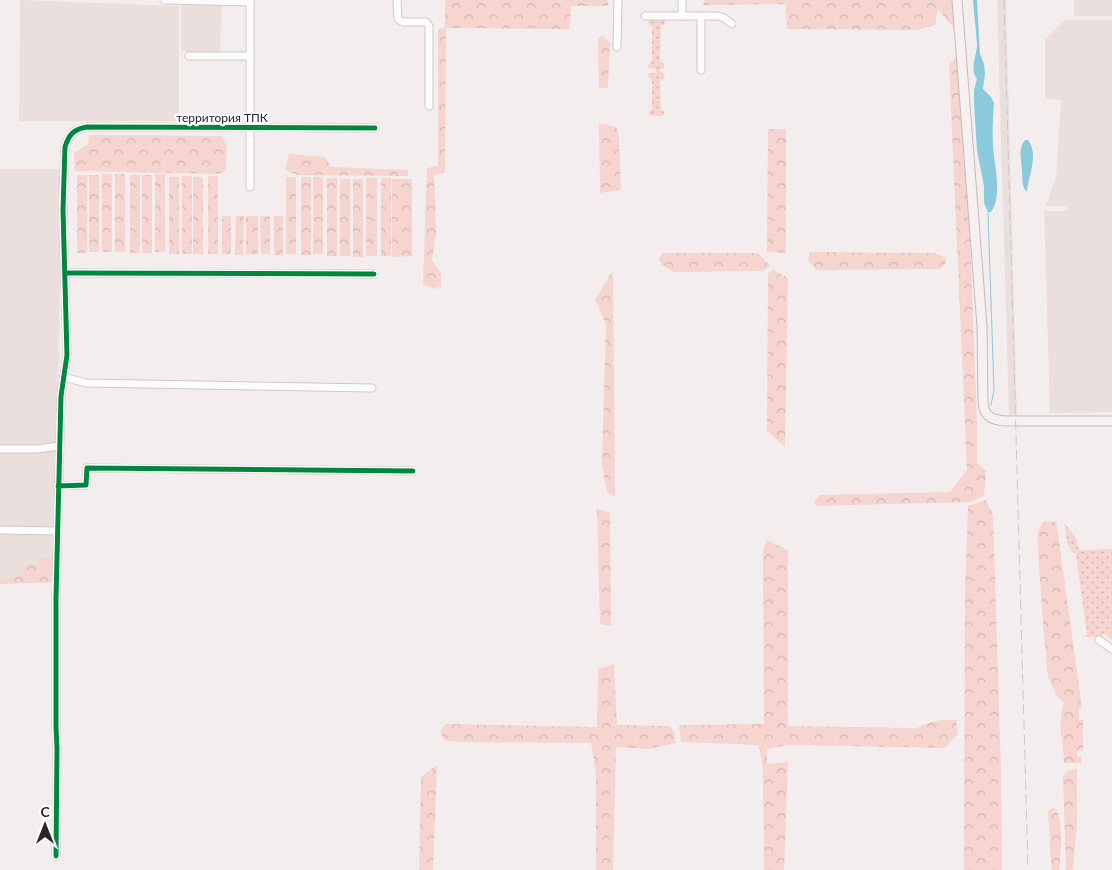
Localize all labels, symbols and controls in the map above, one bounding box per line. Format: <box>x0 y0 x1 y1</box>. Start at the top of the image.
street label: территория ТПК <box>176 110 268 125</box>
north arrow <box>20 800 70 850</box>
text: С <box>40 803 50 820</box>

